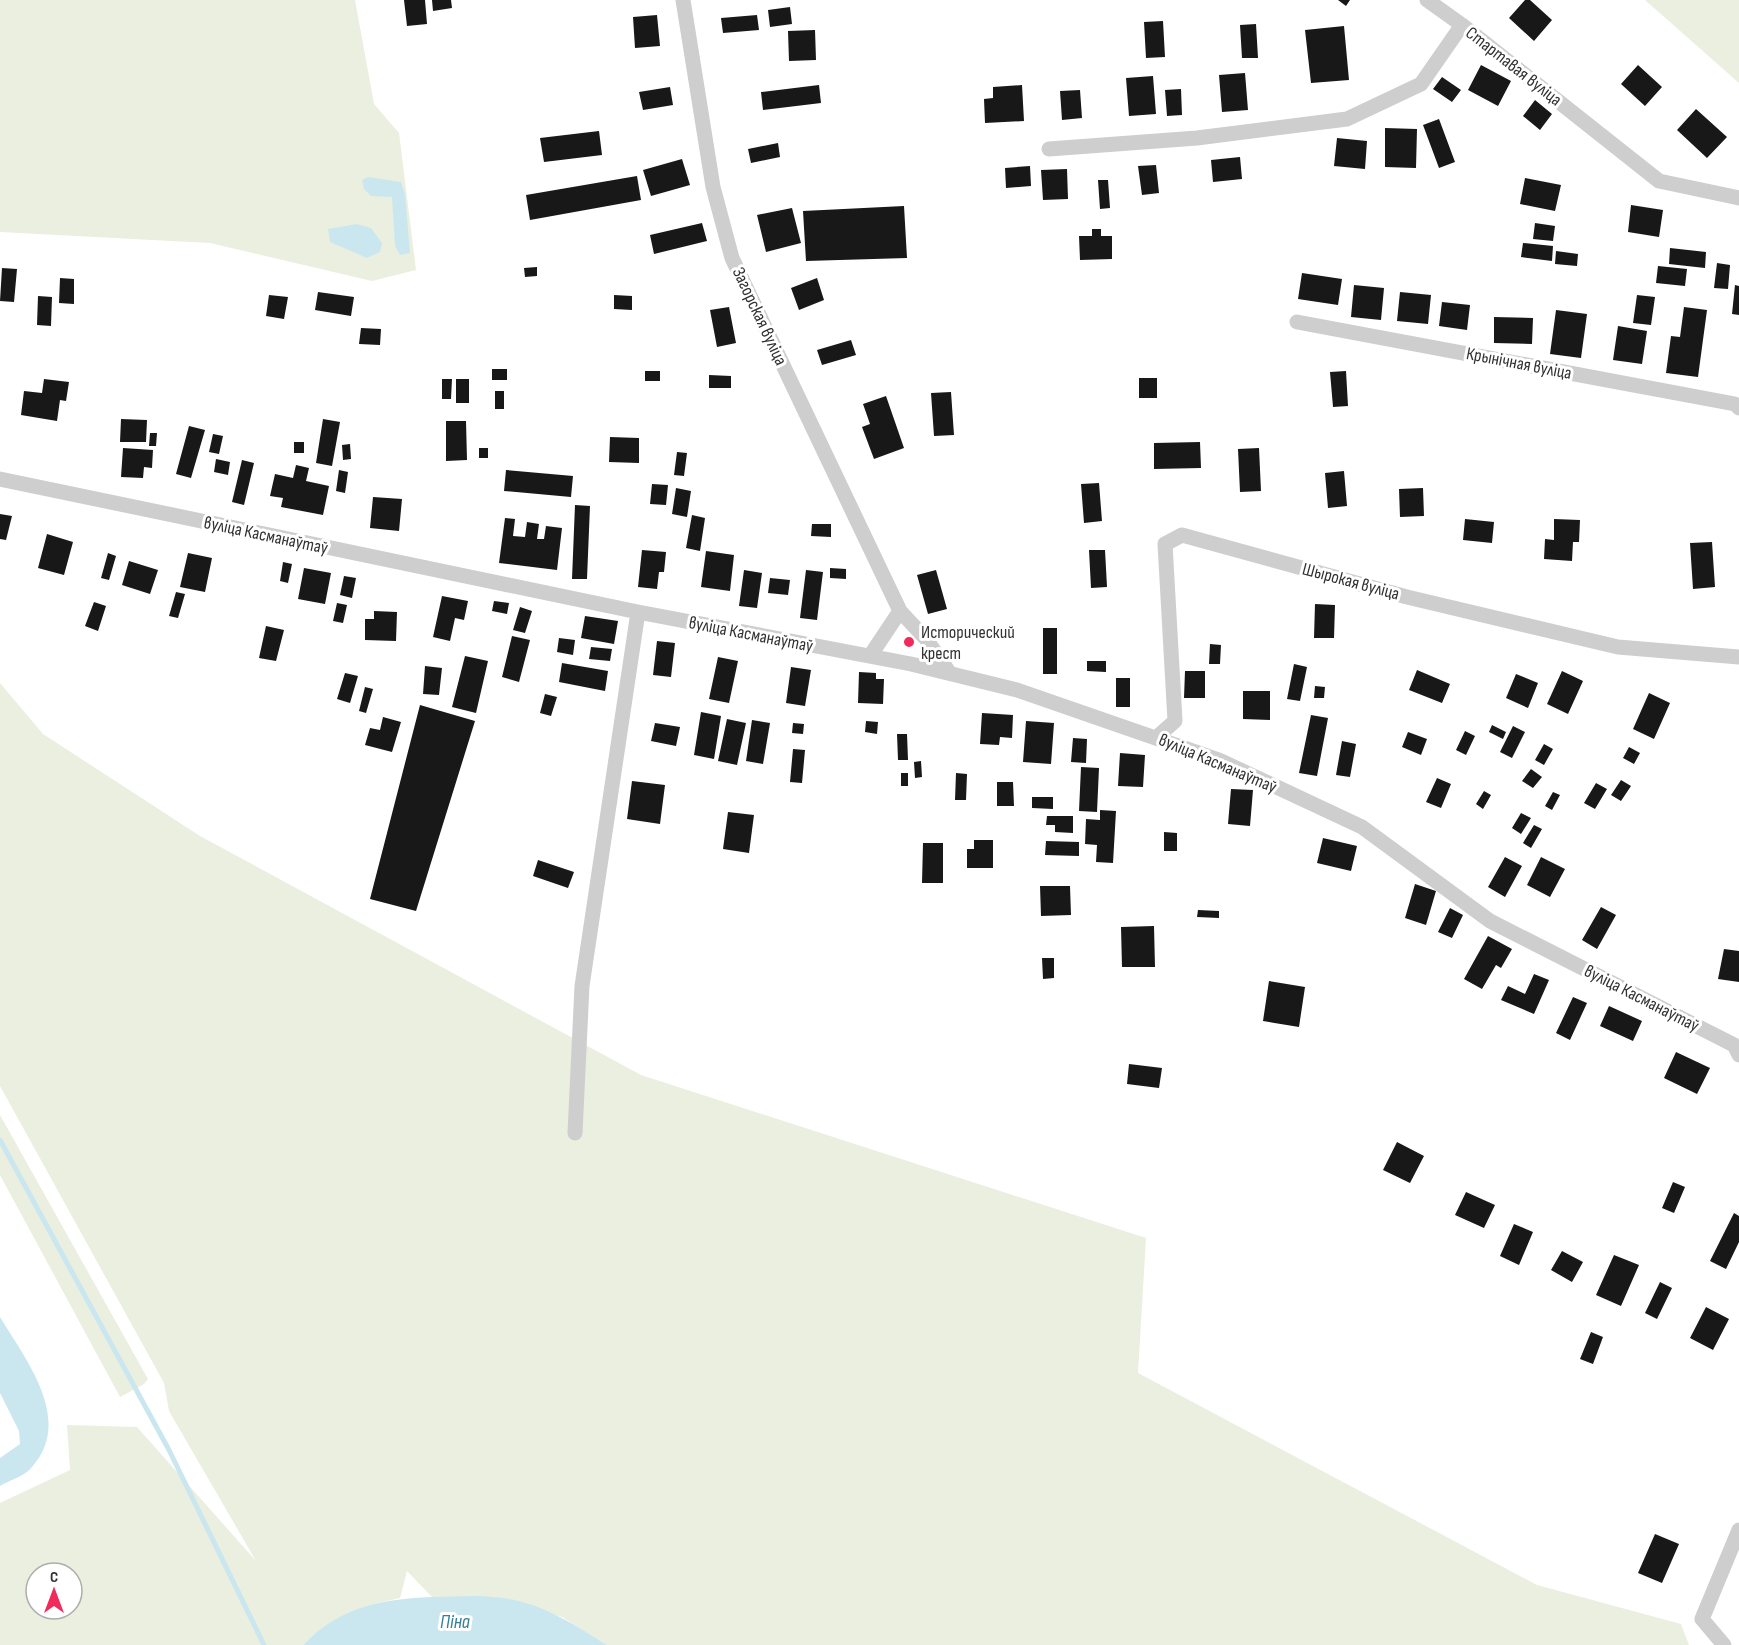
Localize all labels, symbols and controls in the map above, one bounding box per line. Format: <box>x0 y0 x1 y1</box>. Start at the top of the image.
street label: Стартавая вуліца <box>1462 22 1566 110</box>
street label: Загорская вуліца <box>728 264 791 369</box>
street label: Крынічная вуліца <box>1464 343 1573 384</box>
street label: вуліца Касманаўтаў <box>202 512 330 559</box>
street label: Шырокая вуліца <box>1300 558 1402 605</box>
street label: вуліца Касманаўтаў <box>687 612 815 657</box>
place label: Исторический крест <box>921 622 1015 664</box>
marker: Исторический крест <box>902 635 916 649</box>
street label: вуліца Касманаўтаў <box>1156 729 1280 798</box>
street label: вуліца Касманаўтаў <box>1581 960 1703 1036</box>
north arrow <box>24 1561 84 1621</box>
text: С <box>50 1568 58 1587</box>
water label: Піна <box>440 1610 470 1634</box>

